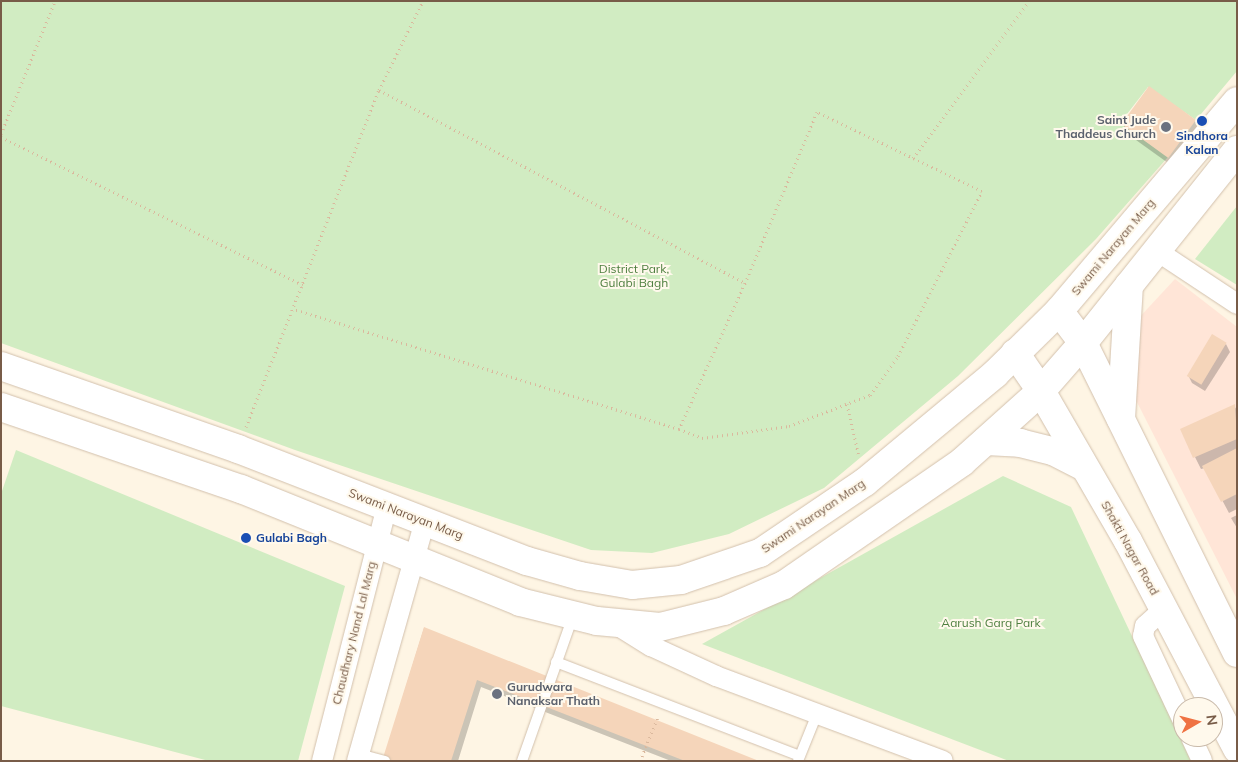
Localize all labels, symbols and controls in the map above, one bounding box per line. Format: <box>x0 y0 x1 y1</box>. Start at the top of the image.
place label: Saint Jude Thaddeus Church <box>1055 113 1156 141</box>
marker: Sindhora Kalan <box>1196 115 1208 127</box>
marker: Saint Jude Thaddeus Church <box>1160 121 1172 133</box>
place label: Sindhora Kalan <box>1176 129 1228 157</box>
street label: Swami Narayan Marg <box>1068 196 1158 298</box>
park label: District Park, Gulabi Bagh <box>599 262 669 290</box>
street label: Swami Narayan Marg <box>759 476 867 556</box>
street label: Swami Narayan Marg <box>347 485 465 543</box>
street label: Shakti Nagar Road <box>1098 498 1162 598</box>
place label: Gulabi Bagh <box>256 531 327 545</box>
marker: Gulabi Bagh <box>240 532 252 544</box>
street label: Chaudhary Nand Lal Marg <box>329 560 379 706</box>
park label: Aarush Garg Park <box>941 616 1041 630</box>
place label: Gurudwara Nanaksar Thath <box>507 680 600 708</box>
marker: Gurudwara Nanaksar Thath <box>491 688 503 700</box>
north arrow <box>1173 697 1223 747</box>
text: N <box>1202 714 1222 727</box>

